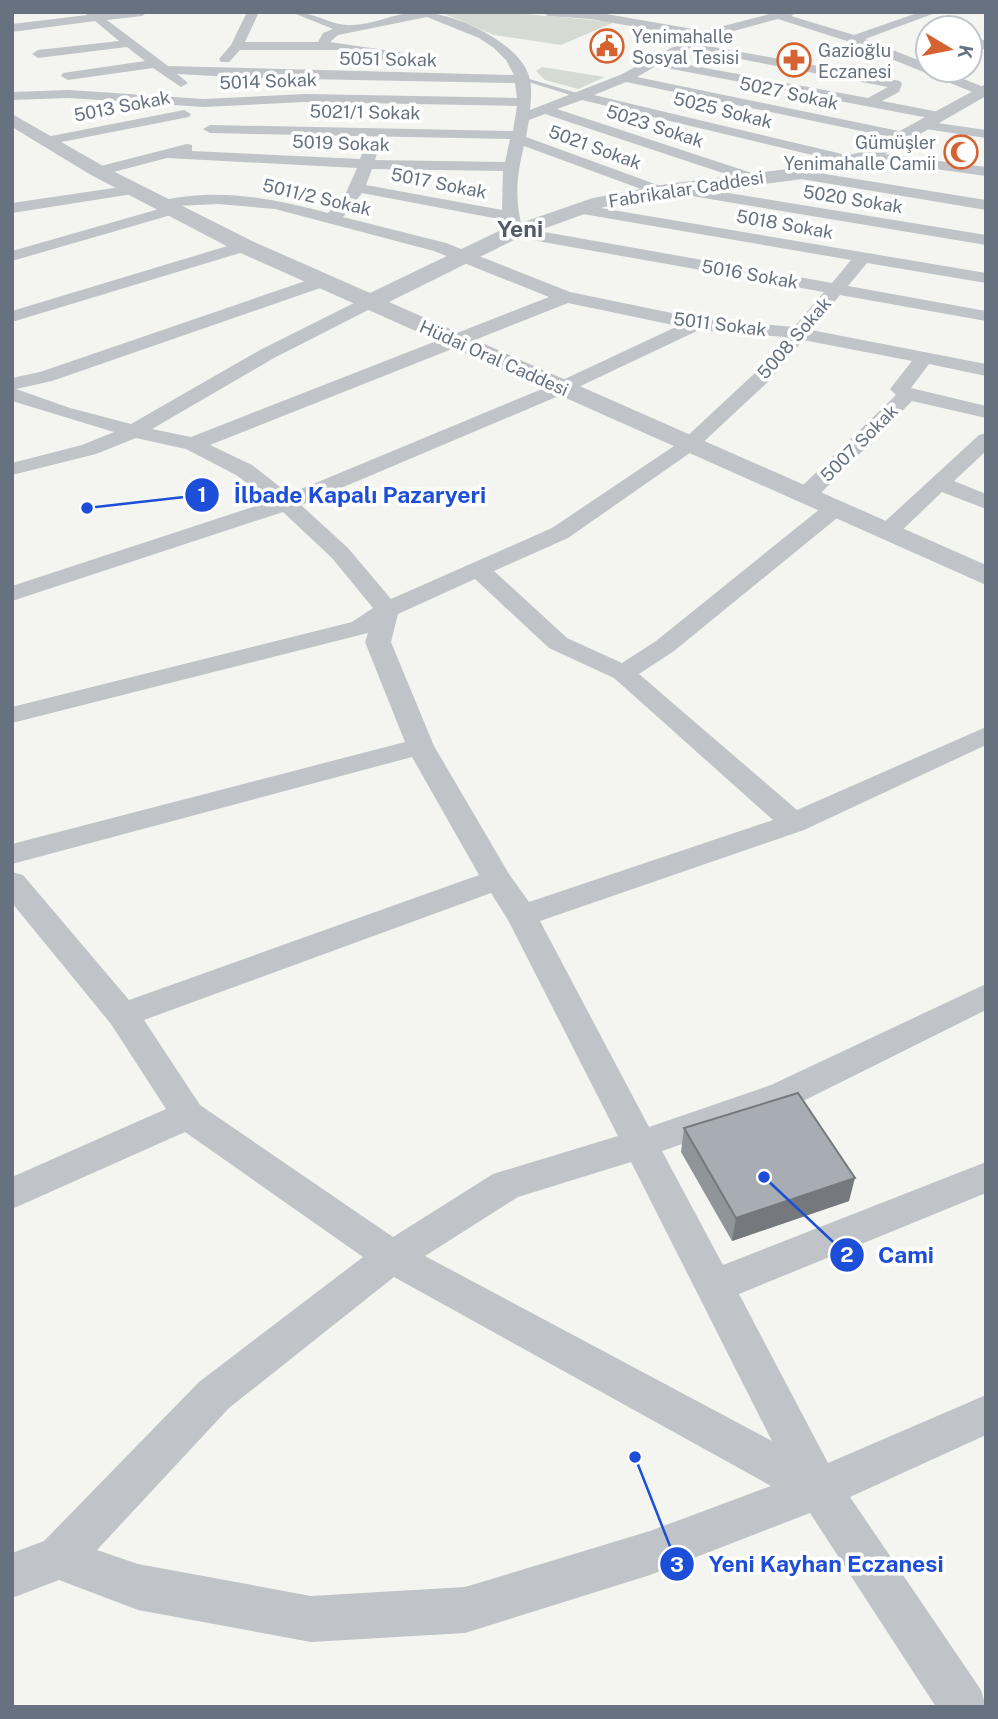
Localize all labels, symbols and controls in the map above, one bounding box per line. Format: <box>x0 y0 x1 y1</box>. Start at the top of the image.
north arrow <box>914 14 984 84</box>
place label: Yenimahalle Sosyal Tesisi <box>632 26 739 68</box>
public building icon: Yenimahalle Sosyal Tesisi <box>588 27 626 65</box>
place label: Gazioğlu Eczanesi <box>818 40 891 82</box>
pharmacy icon: Gazioğlu Eczanesi <box>775 41 813 79</box>
text: K <box>954 43 978 61</box>
street label: 5051 Sokak <box>339 48 437 70</box>
street label: 5014 Sokak <box>219 69 317 93</box>
street label: 5027 Sokak <box>738 72 840 114</box>
street label: 5013 Sokak <box>72 86 172 126</box>
street label: 5025 Sokak <box>671 88 775 132</box>
street label: 5023 Sokak <box>604 100 706 152</box>
street label: 5021/1 Sokak <box>309 101 421 123</box>
street label: 5021 Sokak <box>546 121 644 173</box>
street label: 5019 Sokak <box>292 131 390 155</box>
place label: Gümüşler Yenimahalle Camii <box>784 132 936 174</box>
mosque icon: Gümüşler Yenimahalle Camii <box>942 133 980 171</box>
street label: 5017 Sokak <box>389 163 489 203</box>
street label: Fabrikalar Caddesi <box>607 166 765 212</box>
street label: 5011/2 Sokak <box>261 174 373 220</box>
street label: 5020 Sokak <box>802 181 904 217</box>
street label: 5018 Sokak <box>735 205 835 243</box>
district label: Yeni <box>497 215 543 242</box>
street label: 5016 Sokak <box>700 255 800 293</box>
street label: 5008 Sokak <box>753 293 835 383</box>
street label: 5011 Sokak <box>672 308 768 340</box>
street label: Hüdai Oral Caddesi <box>416 316 572 400</box>
street label: 5007 Sokak <box>816 400 902 486</box>
callout: İlbade Kapalı Pazaryeri <box>185 473 500 517</box>
text: İlbade Kapalı Pazaryeri <box>234 481 486 508</box>
text: 1 <box>198 482 207 507</box>
callout: Cami <box>829 1233 948 1277</box>
text: Cami <box>878 1241 934 1268</box>
text: 2 <box>840 1242 854 1267</box>
callout: Yeni Kayhan Eczanesi <box>660 1542 958 1586</box>
text: Yeni Kayhan Eczanesi <box>708 1550 944 1577</box>
text: 3 <box>670 1552 684 1577</box>

